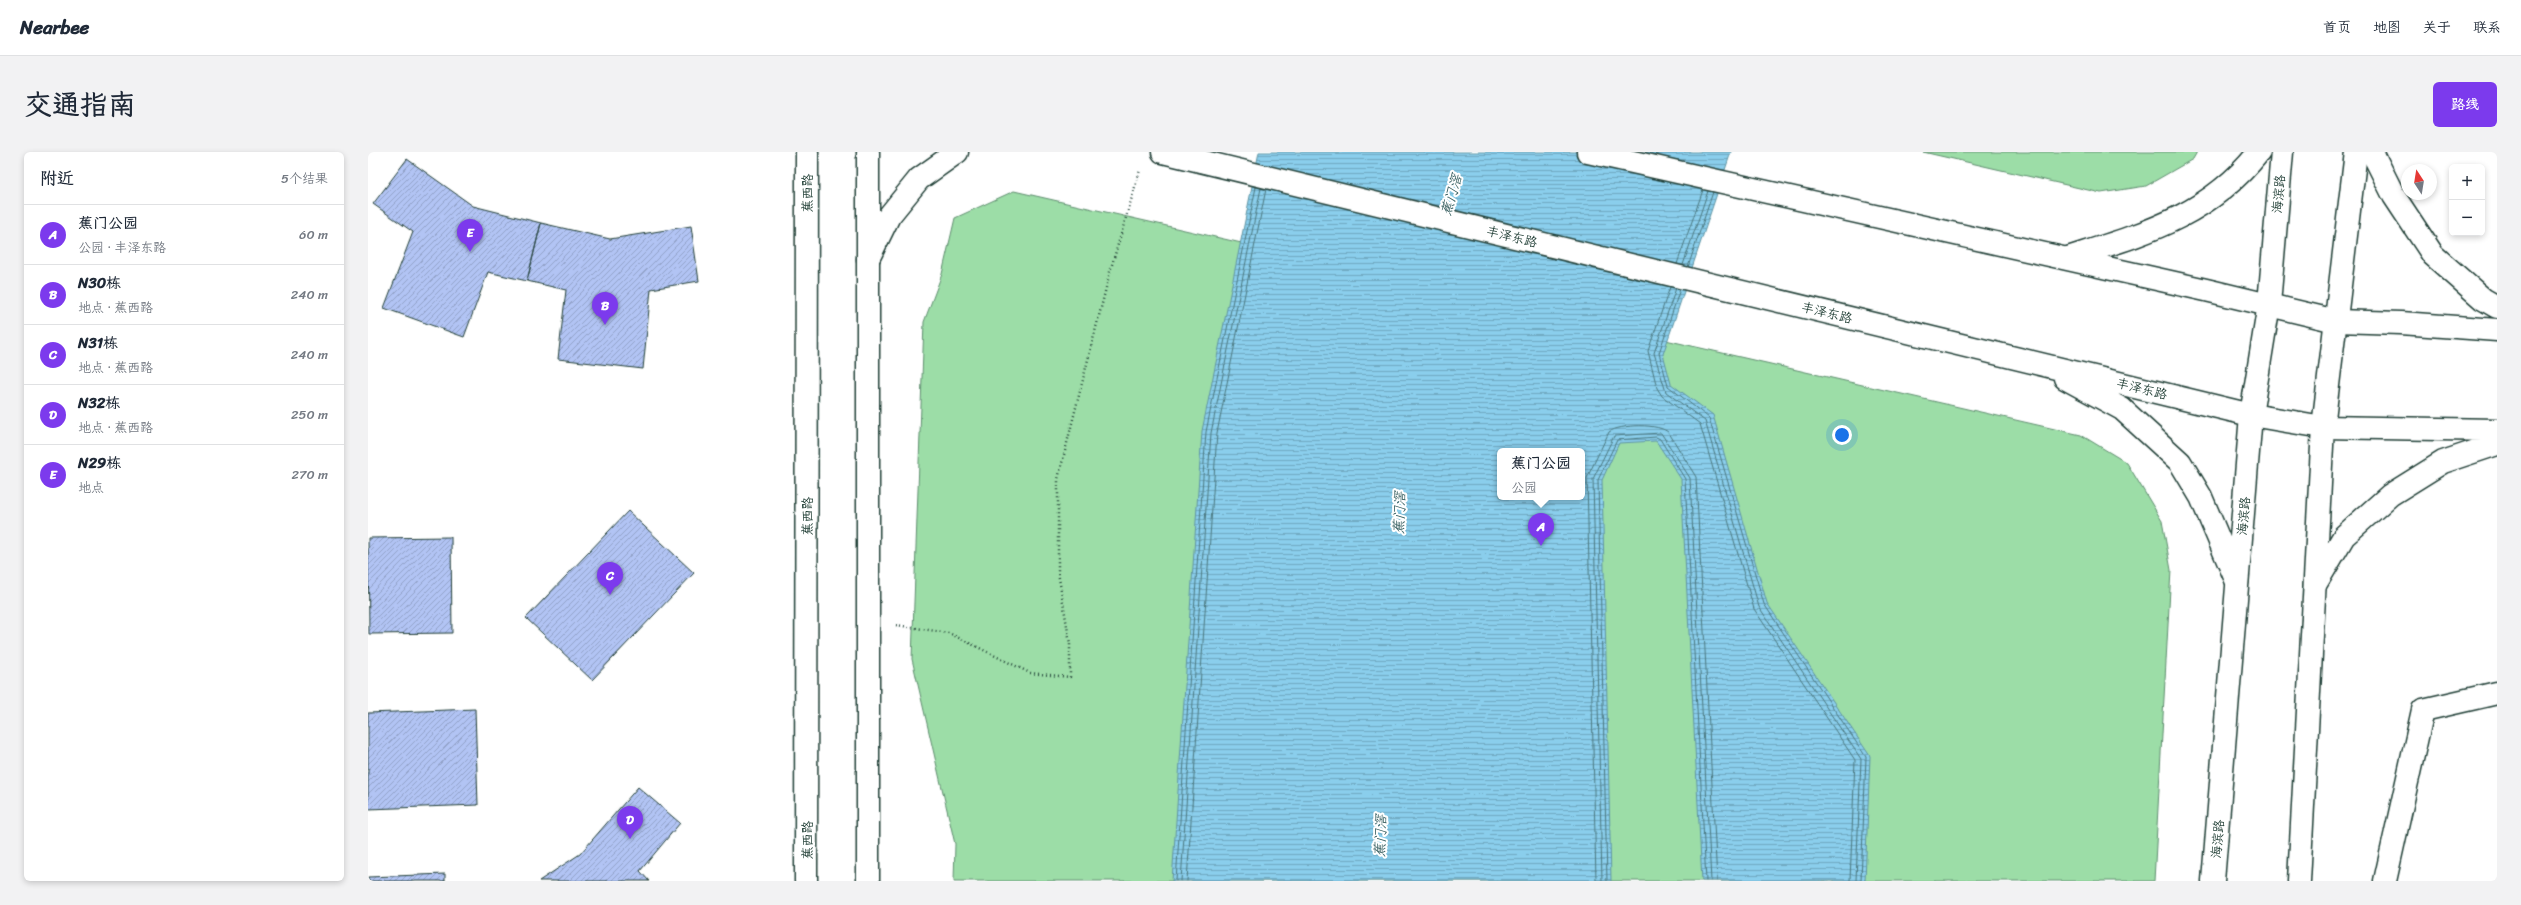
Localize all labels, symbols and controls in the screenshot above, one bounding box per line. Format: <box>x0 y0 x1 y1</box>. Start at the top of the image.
text: Nearbee <box>20 11 89 44</box>
text: 首页 <box>2323 15 2351 40</box>
text: 地图 <box>2373 15 2401 40</box>
text: 关于 <box>2423 15 2451 40</box>
text: 联系 <box>2473 15 2501 40</box>
text: 交通指南 <box>24 80 136 129</box>
button: 路线 <box>2433 82 2497 127</box>
text: 附近 <box>40 163 74 193</box>
north arrow <box>2401 164 2437 200</box>
map controls <box>2449 164 2485 236</box>
button: + <box>2449 164 2485 200</box>
text: 5个结果 <box>281 167 328 190</box>
water label: 蕉门滘 <box>1433 169 1470 219</box>
street label: 蕉西路 <box>796 173 819 213</box>
street label: 海滨路 <box>2265 174 2292 214</box>
button: − <box>2449 200 2485 236</box>
text: 蕉门公园 <box>78 210 138 236</box>
pin: E <box>457 219 483 252</box>
street label: 丰泽东路 <box>1484 219 1540 254</box>
text: A <box>49 223 57 246</box>
text: 60 m <box>299 223 328 246</box>
text: 公园 · 丰泽东路 <box>78 236 166 259</box>
text: N30栋 <box>78 270 121 296</box>
text: B <box>49 283 57 306</box>
text: 240 m <box>291 283 328 306</box>
pin: B <box>592 292 618 325</box>
street label: 丰泽东路 <box>1799 295 1855 330</box>
text: 地点 · 蕉西路 <box>78 296 153 319</box>
text: N31栋 <box>78 330 118 356</box>
text: C <box>49 343 57 366</box>
text: 240 m <box>291 343 328 366</box>
text: 地点 · 蕉西路 <box>78 356 153 379</box>
street label: 丰泽东路 <box>2114 371 2170 406</box>
text: N32栋 <box>78 390 120 416</box>
text: D <box>49 403 57 426</box>
text: 250 m <box>291 403 328 426</box>
text: 地点 · 蕉西路 <box>78 416 153 439</box>
your location <box>1832 425 1852 445</box>
popup <box>1497 448 1585 500</box>
text: N29栋 <box>78 450 121 476</box>
text: 蕉门公园 <box>1511 450 1571 476</box>
text: E <box>49 463 57 486</box>
text: 270 m <box>291 463 328 486</box>
text: 地点 <box>78 476 104 499</box>
text: 公园 <box>1511 476 1537 499</box>
water label: 蕉门滘 <box>1386 489 1413 535</box>
street label: 蕉西路 <box>796 496 819 536</box>
street label: 海滨路 <box>2230 496 2257 536</box>
pin: A <box>1528 513 1554 546</box>
pin: C <box>597 562 623 595</box>
pin: D <box>617 806 643 839</box>
water label: 蕉门滘 <box>1367 812 1394 858</box>
street label: 海滨路 <box>2204 819 2231 859</box>
street label: 蕉西路 <box>796 820 819 860</box>

